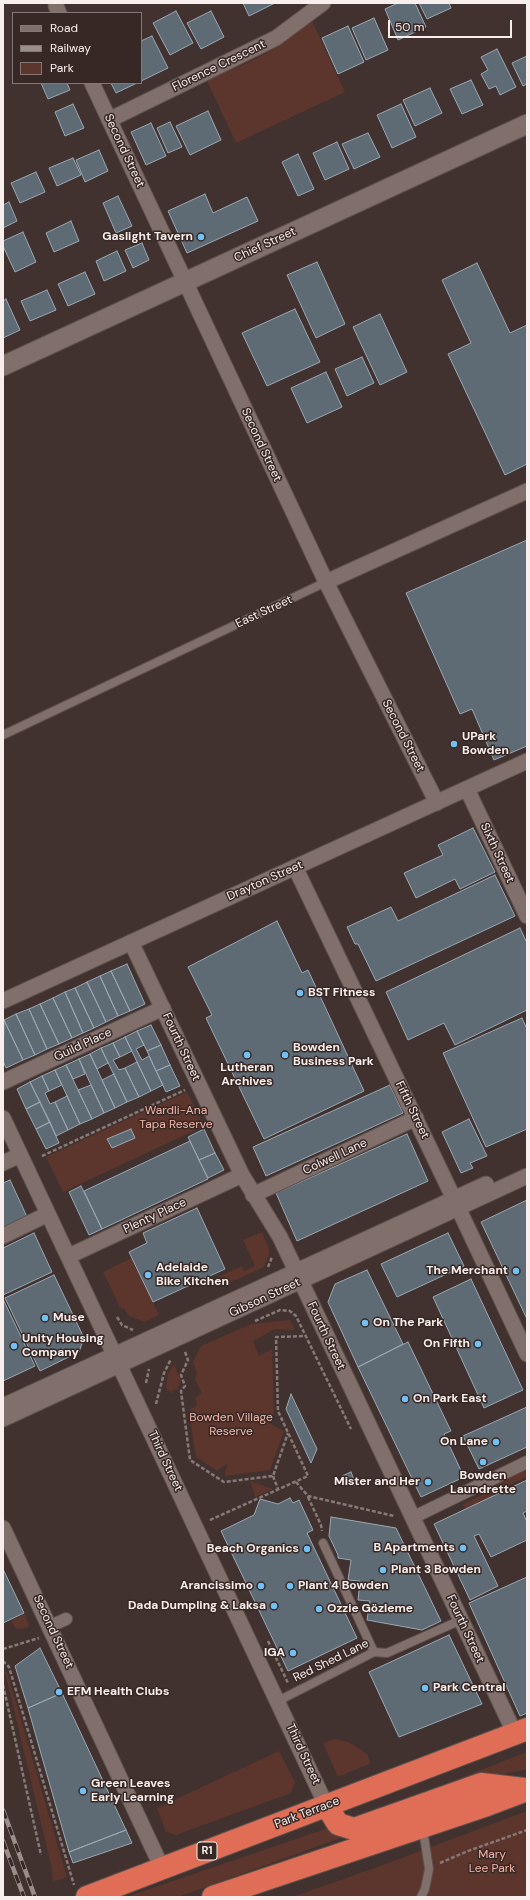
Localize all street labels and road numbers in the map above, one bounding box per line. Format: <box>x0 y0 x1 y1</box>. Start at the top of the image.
street label: Florence Crescent <box>170 37 268 95</box>
street label: Second Street <box>101 112 147 190</box>
street label: Chief Street <box>232 224 298 266</box>
street label: Second Street <box>238 406 284 484</box>
street label: East Street <box>233 593 295 631</box>
street label: Second Street <box>379 697 427 775</box>
street label: Sixth Street <box>477 821 517 885</box>
street label: Drayton Street <box>225 858 305 904</box>
street label: Fourth Street <box>159 1011 203 1083</box>
street label: Guild Place <box>52 1025 114 1065</box>
street label: Fifth Street <box>392 1079 432 1141</box>
street label: Colwell Lane <box>301 1136 369 1178</box>
street label: Plenty Place <box>121 1195 189 1237</box>
street label: Gibson Street <box>227 1275 303 1321</box>
street label: Fourth Street <box>304 1300 348 1372</box>
street label: Third Street <box>145 1428 185 1494</box>
street label: Second Street <box>30 1593 76 1671</box>
street label: Fourth Street <box>443 1593 487 1665</box>
street label: Red Shed Lane <box>291 1637 371 1685</box>
street label: Third Street <box>283 1721 323 1787</box>
street label: Park Terrace <box>272 1794 342 1832</box>
road number: R1 <box>197 1842 217 1860</box>

